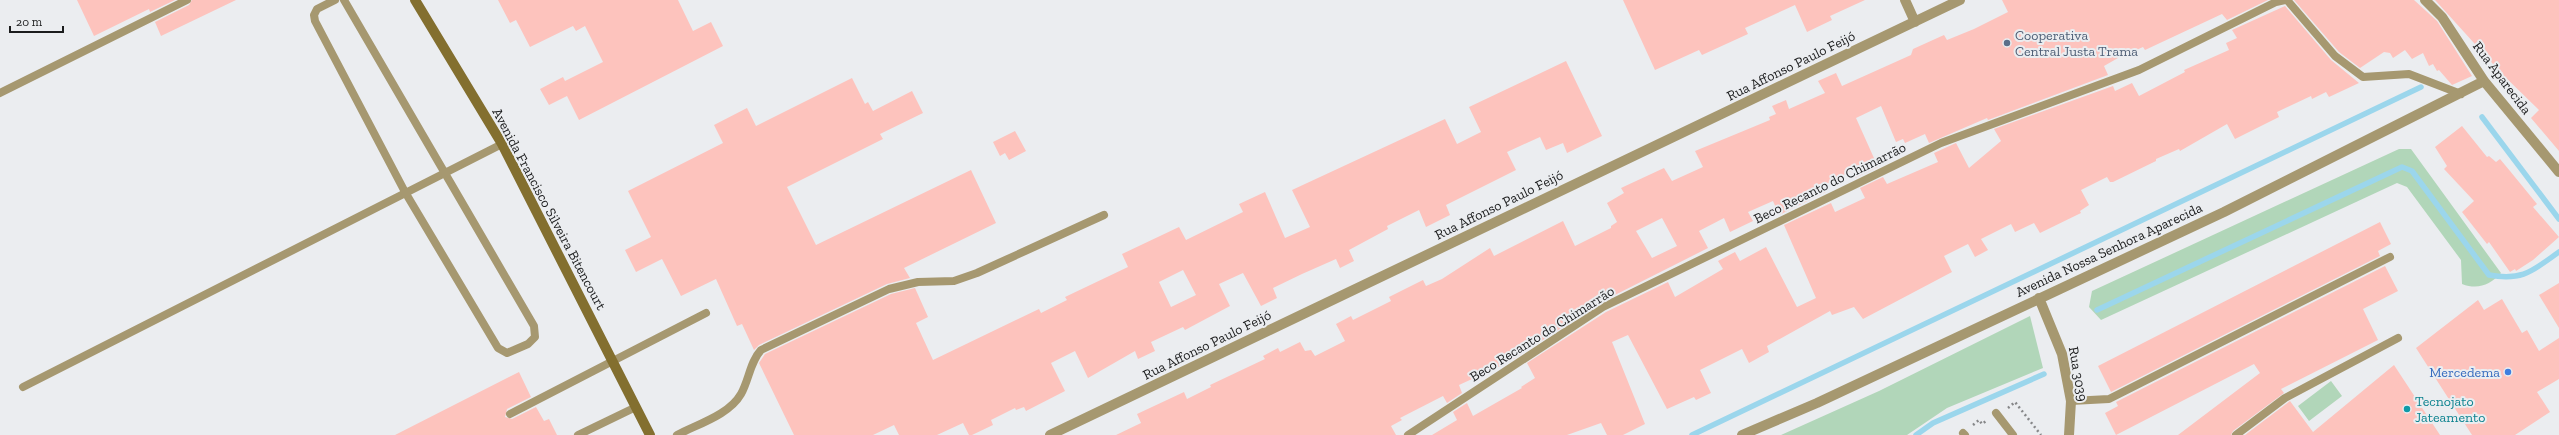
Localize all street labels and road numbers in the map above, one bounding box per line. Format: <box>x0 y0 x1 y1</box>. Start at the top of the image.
street label: Rua Affonso Paulo Feijó <box>1724 28 1858 104</box>
street label: Rua Aparecida <box>2469 38 2535 118</box>
street label: Avenida Francisco Silveira Bitencourt <box>488 105 610 314</box>
street label: Beco Recanto do Chimarrão <box>1751 139 1909 227</box>
street label: Rua Affonso Paulo Feijó <box>1432 167 1566 243</box>
street label: Avenida Nossa Senhora Aparecida <box>2013 199 2205 301</box>
street label: Beco Recanto do Chimarrão <box>1467 283 1617 385</box>
street label: Rua Affonso Paulo Feijó <box>1140 307 1274 383</box>
street label: Rua 3039 <box>2065 345 2091 403</box>

